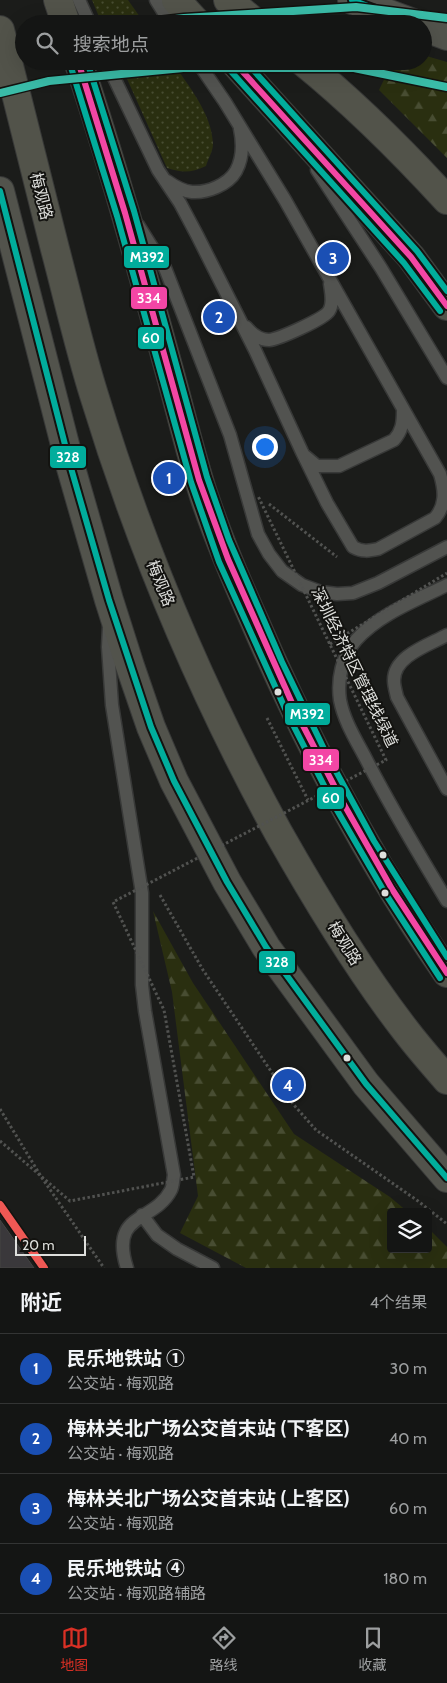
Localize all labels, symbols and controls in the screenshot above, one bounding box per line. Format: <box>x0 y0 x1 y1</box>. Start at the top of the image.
search box <box>15 15 432 70</box>
icon: search <box>33 29 61 57</box>
text: 搜索地点 <box>73 33 149 56</box>
street label: 梅观路 <box>26 171 57 222</box>
pin: 3 <box>317 239 349 277</box>
line badge: M392 <box>123 245 170 269</box>
text: M392 <box>130 248 164 266</box>
line badge: 334 <box>130 286 168 310</box>
text: 334 <box>137 289 161 307</box>
pin: 2 <box>203 298 235 336</box>
line badge: 60 <box>137 326 165 350</box>
text: 60 <box>142 329 160 347</box>
your location <box>252 434 278 460</box>
line badge: 328 <box>49 445 87 469</box>
text: 328 <box>56 448 80 466</box>
pin: 1 <box>153 459 185 497</box>
street label: 梅观路 <box>143 557 178 609</box>
street label: 深圳经济特区管理线绿道 <box>307 584 402 750</box>
unlabelled marker <box>273 687 283 697</box>
line badge: M392 <box>284 702 331 726</box>
text: M392 <box>290 705 324 723</box>
line badge: 334 <box>302 748 340 772</box>
text: 334 <box>309 751 333 769</box>
line badge: 60 <box>316 786 345 810</box>
text: 60 <box>322 789 340 807</box>
unlabelled marker <box>378 850 388 860</box>
unlabelled marker <box>380 888 390 898</box>
street label: 梅观路 <box>324 918 365 969</box>
line badge: 328 <box>258 950 296 974</box>
text: 328 <box>265 953 289 971</box>
unlabelled marker <box>342 1053 352 1063</box>
pin: 4 <box>272 1066 304 1104</box>
map controls <box>387 1208 432 1253</box>
button: layers <box>387 1208 432 1253</box>
scale bar <box>15 1233 86 1256</box>
text: 20 m <box>22 1236 55 1254</box>
text: 附近 <box>20 1290 62 1315</box>
text: 4个结果 <box>370 1293 427 1312</box>
text: 民乐地铁站 ① <box>67 1347 185 1370</box>
text: 1 <box>33 1359 39 1378</box>
text: 30 m <box>390 1359 427 1378</box>
text: 公交站 · 梅观路 <box>67 1374 174 1393</box>
text: 梅林关北广场公交首末站 (下客区) <box>67 1417 350 1440</box>
text: 2 <box>32 1429 40 1448</box>
text: 40 m <box>389 1429 427 1448</box>
text: 公交站 · 梅观路 <box>67 1444 174 1463</box>
text: 梅林关北广场公交首末站 (上客区) <box>67 1487 350 1510</box>
text: 3 <box>32 1499 40 1518</box>
text: 60 m <box>389 1499 427 1518</box>
text: 公交站 · 梅观路 <box>67 1514 174 1533</box>
text: 民乐地铁站 ④ <box>67 1557 185 1580</box>
text: 4 <box>31 1569 41 1588</box>
text: 180 m <box>383 1569 427 1588</box>
text: 公交站 · 梅观路辅路 <box>67 1584 206 1603</box>
tab: 地图 <box>61 1624 89 1674</box>
tab: 路线 <box>210 1624 238 1674</box>
tab: 收藏 <box>359 1624 387 1674</box>

